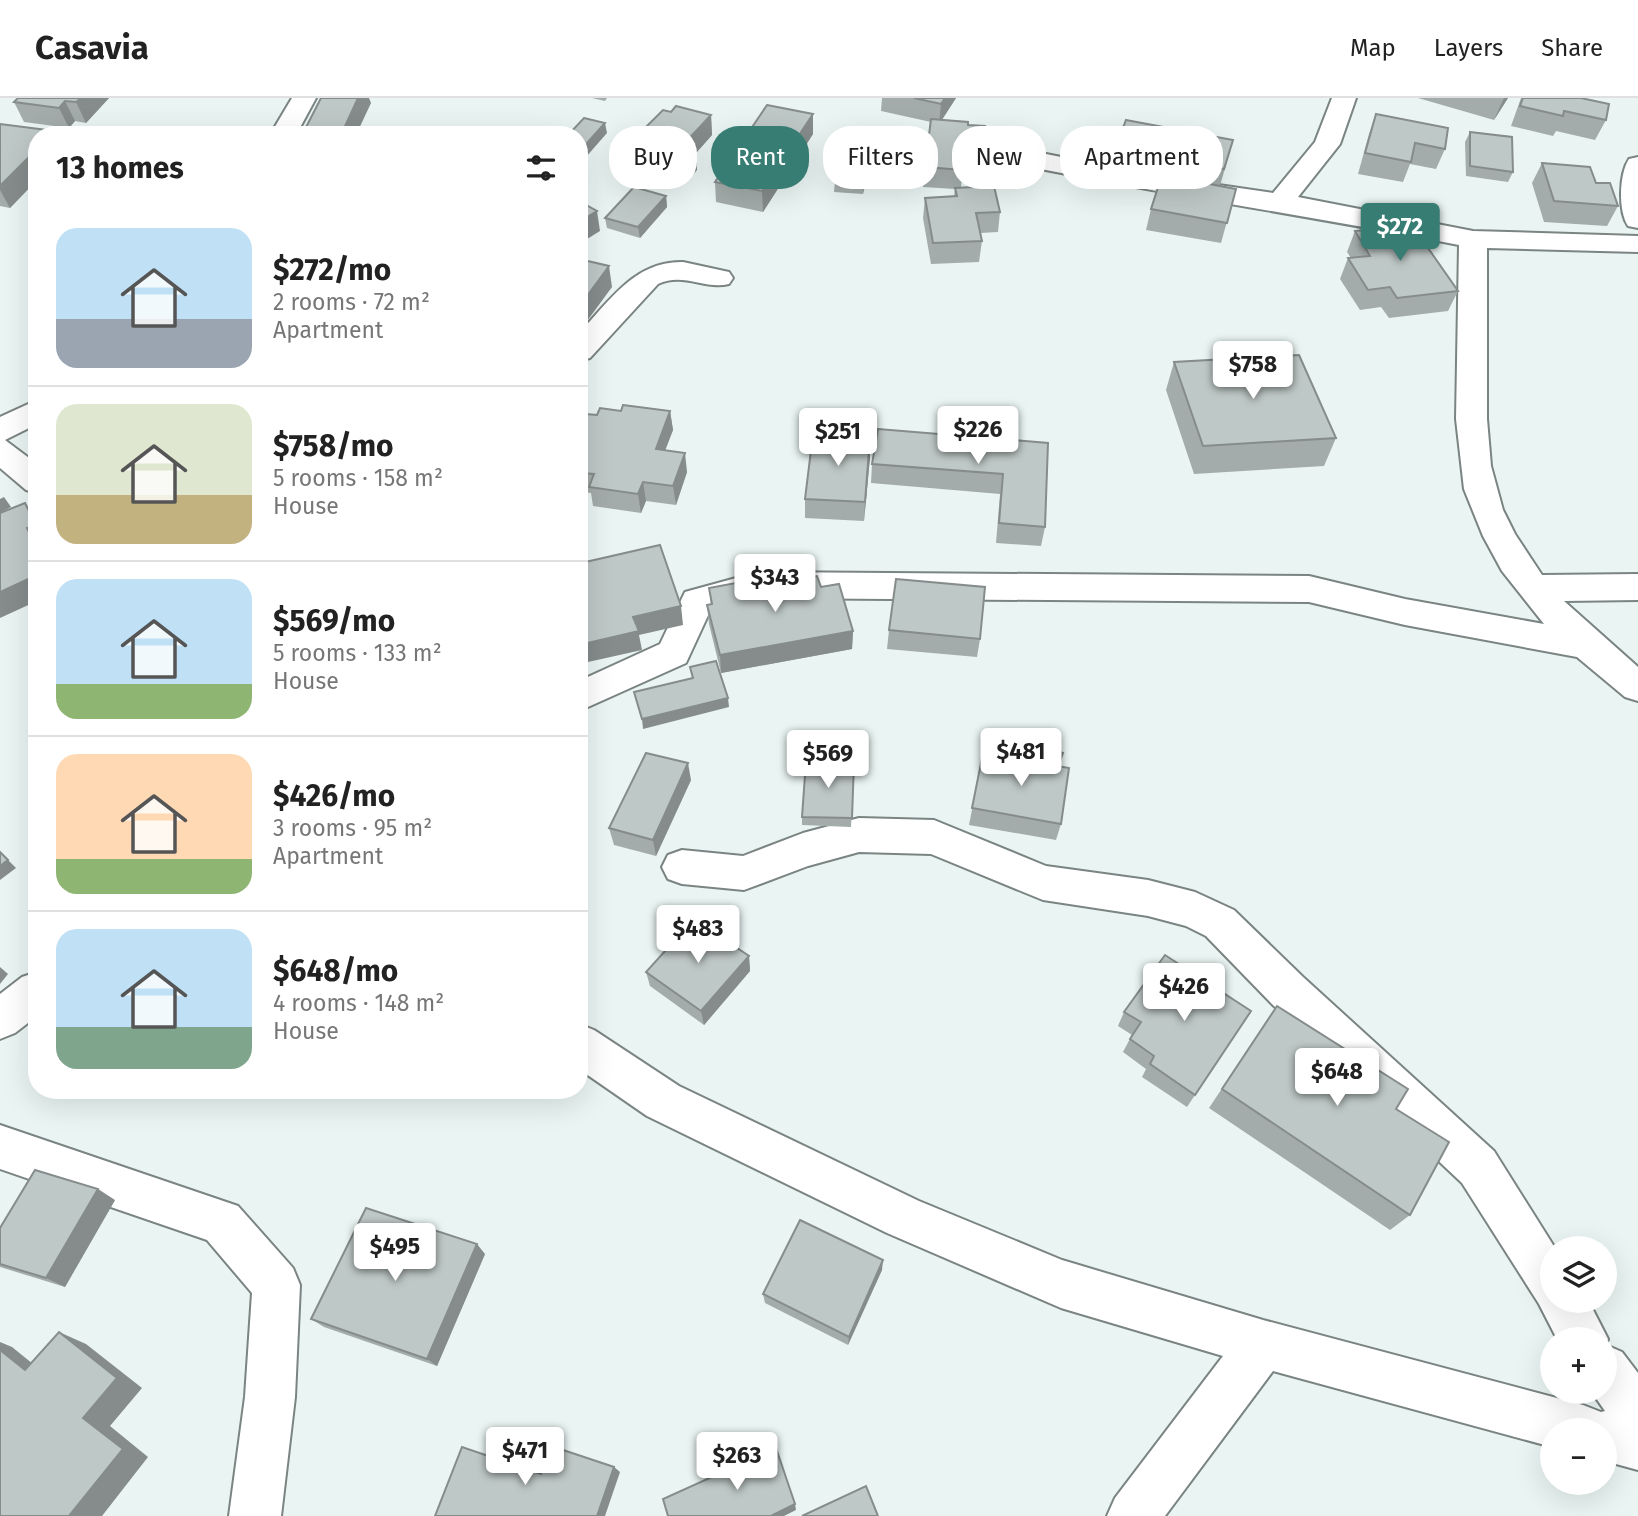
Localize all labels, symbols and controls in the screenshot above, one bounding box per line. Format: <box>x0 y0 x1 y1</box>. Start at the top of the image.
text: Casavia <box>35 28 149 68</box>
text: Map <box>1350 34 1396 62</box>
text: Layers <box>1434 34 1503 62</box>
text: Share <box>1541 34 1603 62</box>
chip: Buy <box>609 126 697 189</box>
chip: Rent <box>711 126 809 189</box>
chip: Filters <box>823 126 938 189</box>
chip: New <box>952 126 1046 189</box>
chip: Apartment <box>1060 126 1223 189</box>
icon: filters <box>522 149 560 187</box>
text: 13 homes <box>56 150 184 186</box>
pin: $272 <box>1359 204 1441 263</box>
text: $272 <box>1377 212 1423 240</box>
text: $272/mo <box>273 252 391 288</box>
icon: home <box>112 256 196 340</box>
text: 2 rooms · 72 m² <box>273 288 430 316</box>
text: Apartment <box>273 316 383 344</box>
pin: $758 <box>1212 342 1294 401</box>
text: $758 <box>1229 350 1277 378</box>
pin: $226 <box>937 406 1019 466</box>
pin: $251 <box>797 408 879 468</box>
text: $226 <box>953 415 1003 443</box>
text: $251 <box>815 417 861 445</box>
text: $758/mo <box>273 428 394 464</box>
icon: home <box>112 432 196 516</box>
text: 5 rooms · 158 m² <box>273 464 443 492</box>
text: House <box>273 492 339 520</box>
pin: $343 <box>734 554 816 614</box>
text: $343 <box>750 563 800 591</box>
text: $569/mo <box>273 603 395 639</box>
icon: home <box>112 607 196 691</box>
text: 5 rooms · 133 m² <box>273 639 442 667</box>
text: House <box>273 667 339 695</box>
pin: $481 <box>980 728 1062 788</box>
pin: $569 <box>787 730 869 790</box>
text: $481 <box>997 737 1045 765</box>
text: $569 <box>803 739 853 767</box>
text: $426/mo <box>273 778 395 814</box>
icon: home <box>112 782 196 866</box>
text: 3 rooms · 95 m² <box>273 814 432 842</box>
text: Apartment <box>273 842 383 870</box>
pin: $483 <box>657 906 739 965</box>
text: $483 <box>673 914 723 942</box>
text: $648/mo <box>273 953 398 989</box>
icon: home <box>112 957 196 1041</box>
pin: $426 <box>1143 964 1225 1023</box>
text: $426 <box>1159 972 1209 1000</box>
text: 4 rooms · 148 m² <box>273 989 444 1017</box>
text: House <box>273 1017 339 1045</box>
pin: $648 <box>1296 1048 1378 1108</box>
text: $648 <box>1311 1057 1363 1085</box>
pin: $495 <box>354 1224 436 1283</box>
text: $495 <box>370 1232 420 1260</box>
map controls <box>1540 1236 1617 1495</box>
button: layers <box>1540 1236 1617 1313</box>
button: + <box>1540 1327 1617 1404</box>
button: − <box>1540 1418 1617 1495</box>
pin: $471 <box>484 1428 566 1487</box>
pin: $263 <box>696 1432 778 1492</box>
text: $471 <box>502 1436 548 1464</box>
text: $263 <box>713 1441 762 1469</box>

